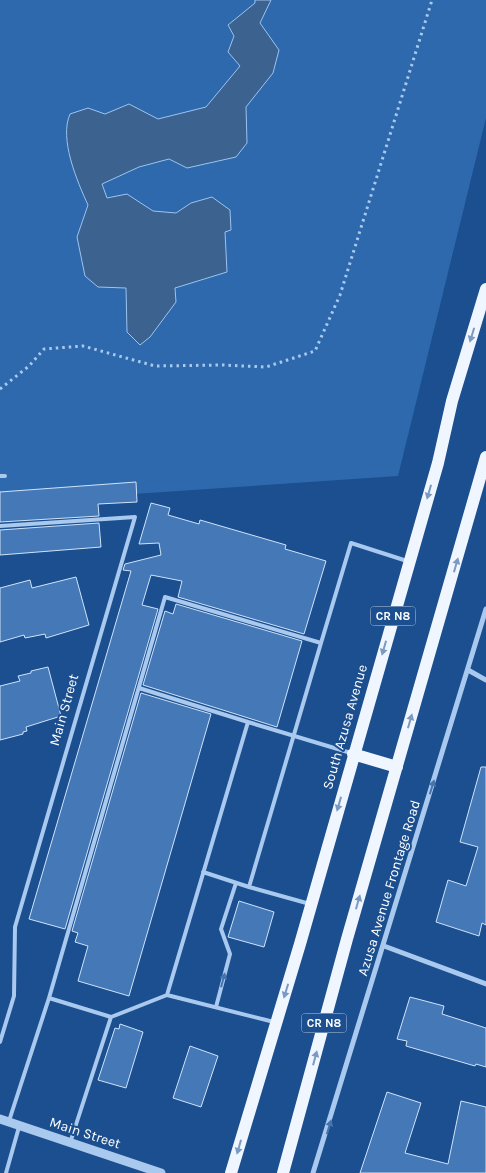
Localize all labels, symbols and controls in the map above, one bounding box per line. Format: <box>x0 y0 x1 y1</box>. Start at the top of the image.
one-way arrow <box>467 328 475 343</box>
one-way arrow <box>425 484 433 500</box>
one-way arrow <box>452 557 460 572</box>
road number: CR N8 <box>370 606 416 626</box>
one-way arrow <box>379 641 387 656</box>
street label: South Azusa Avenue <box>319 663 371 791</box>
street label: Main Street <box>46 672 82 748</box>
one-way arrow <box>407 713 415 728</box>
one-way arrow <box>428 780 436 795</box>
one-way arrow <box>335 797 343 812</box>
street label: Azusa Avenue Frontage Road <box>354 798 424 978</box>
one-way arrow <box>354 894 362 909</box>
one-way arrow <box>220 973 228 988</box>
one-way arrow <box>281 984 289 999</box>
road number: CR N8 <box>302 1014 346 1032</box>
one-way arrow <box>311 1051 319 1066</box>
street label: Main Street <box>47 1113 123 1153</box>
one-way arrow <box>325 1119 333 1134</box>
one-way arrow <box>234 1139 242 1154</box>

